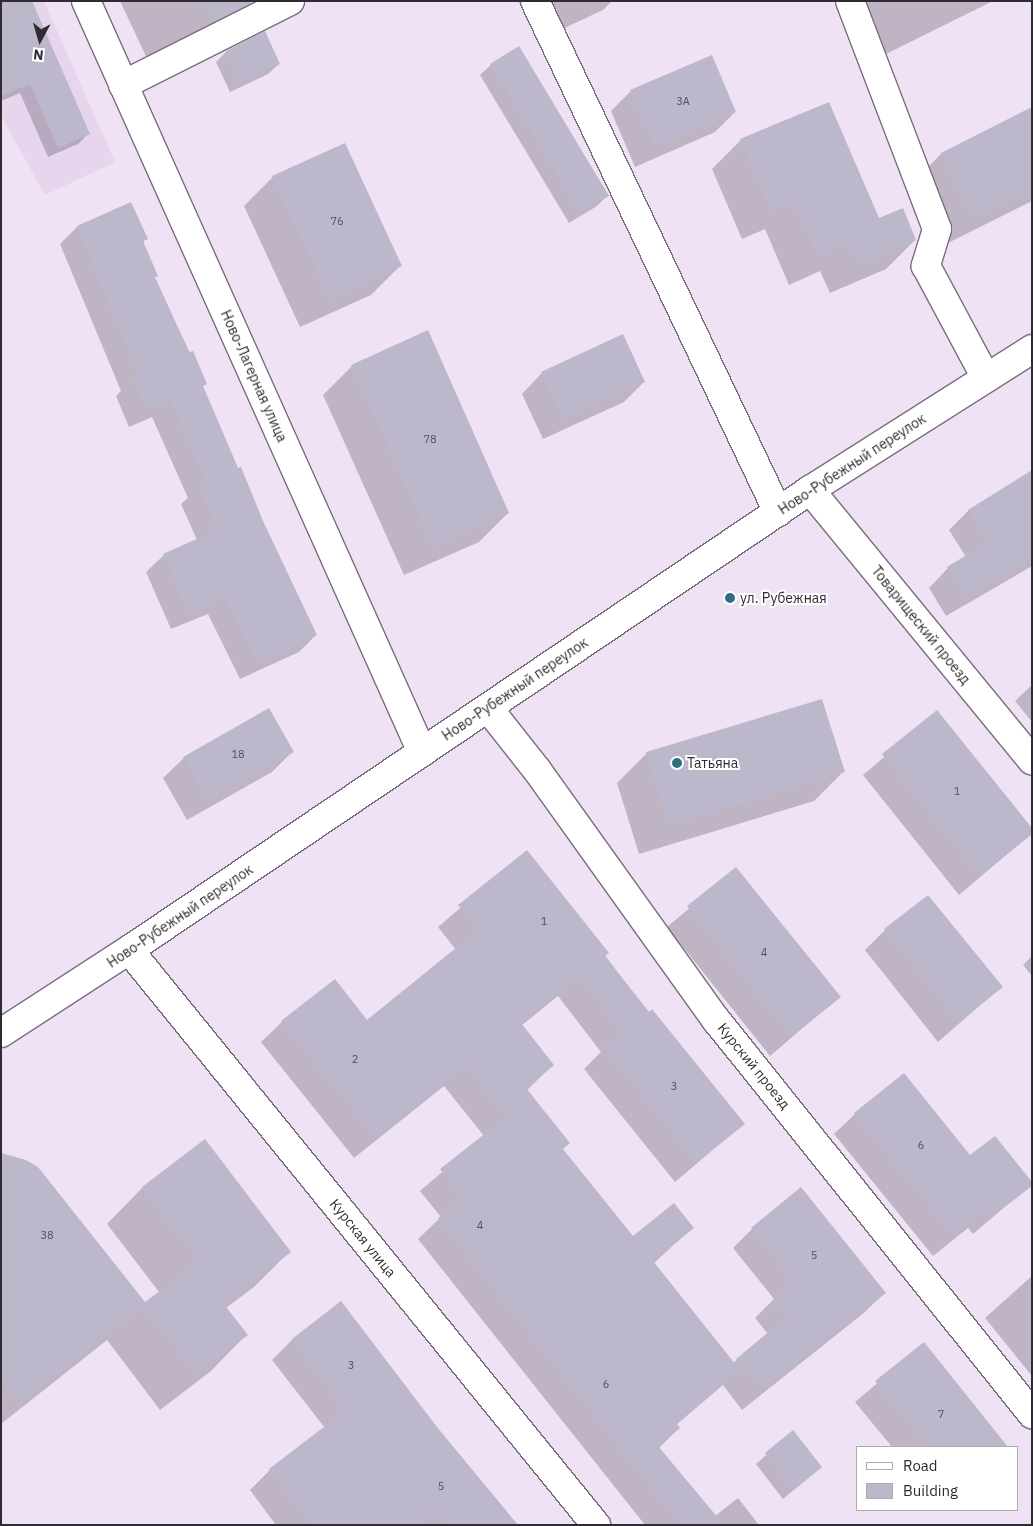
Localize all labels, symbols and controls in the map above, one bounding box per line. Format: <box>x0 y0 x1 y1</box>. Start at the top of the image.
north arrow <box>15 15 65 65</box>
text: N <box>32 45 44 64</box>
house number: 3А <box>676 94 690 108</box>
house number: 76 <box>330 214 344 228</box>
street label: Ново-Лагерная улица <box>217 307 291 445</box>
street label: Ново-Рубежный переулок <box>775 410 929 518</box>
house number: 78 <box>423 432 437 446</box>
street label: Товарищеский проезд <box>868 562 974 688</box>
place label: ул. Рубежная <box>740 590 827 606</box>
marker: ул. Рубежная <box>724 592 736 604</box>
street label: Ново-Рубежный переулок <box>439 634 591 744</box>
house number: 18 <box>231 747 245 761</box>
place label: Татьяна <box>687 755 738 771</box>
marker: Татьяна <box>671 757 683 769</box>
house number: 1 <box>954 784 960 798</box>
street label: Ново-Рубежный переулок <box>104 861 256 971</box>
house number: 1 <box>541 914 547 928</box>
house number: 4 <box>761 945 767 959</box>
street label: Курский проезд <box>714 1020 794 1112</box>
house number: 2 <box>352 1052 358 1066</box>
house number: 3 <box>671 1079 677 1093</box>
house number: 6 <box>918 1138 924 1152</box>
street label: Курская улица <box>326 1196 400 1280</box>
house number: 4 <box>477 1218 483 1232</box>
house number: 38 <box>40 1228 54 1242</box>
house number: 5 <box>811 1248 817 1262</box>
house number: 3 <box>348 1358 354 1372</box>
house number: 6 <box>603 1377 609 1391</box>
house number: 7 <box>938 1407 944 1421</box>
legend <box>856 1446 1018 1511</box>
text: Road <box>903 1456 938 1475</box>
house number: 5 <box>438 1479 444 1493</box>
text: Building <box>903 1481 958 1500</box>

